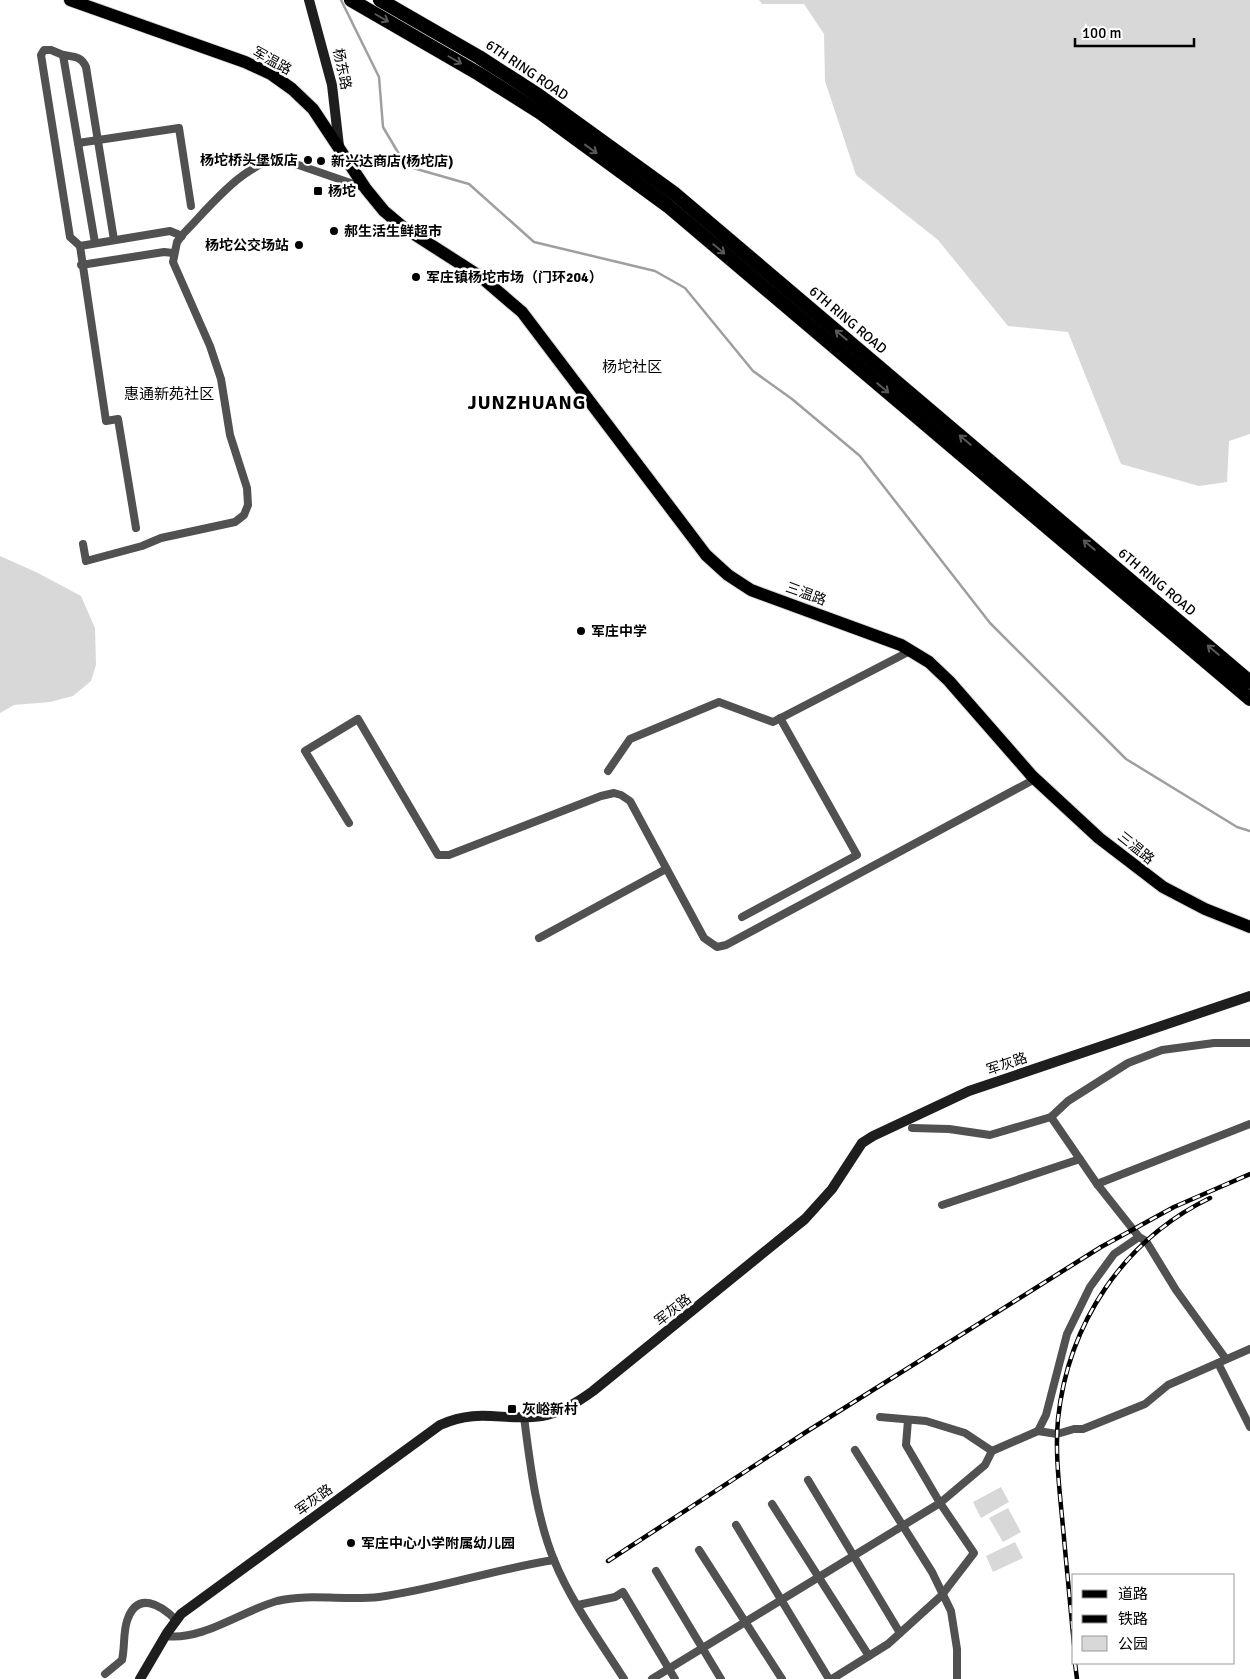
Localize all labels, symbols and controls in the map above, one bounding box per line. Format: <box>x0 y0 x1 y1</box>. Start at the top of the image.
one-way arrow <box>374 13 389 23</box>
scale bar <box>1075 15 1194 47</box>
text: 100 m <box>1082 24 1122 42</box>
street label: 6TH RING ROAD <box>482 36 572 104</box>
street label: 军温路 <box>250 43 294 79</box>
street label: 杨东路 <box>329 47 355 91</box>
one-way arrow <box>447 55 462 65</box>
one-way arrow <box>584 144 598 154</box>
place label: 杨坨桥头堡饭店 <box>200 152 298 169</box>
place label: 新兴达商店(杨坨店) <box>331 153 454 170</box>
marker: 杨坨桥头堡饭店 <box>302 154 314 166</box>
marker: 新兴达商店(杨坨店) <box>315 155 327 167</box>
place label: 杨坨 <box>328 183 356 200</box>
marker: 杨坨 <box>312 185 324 197</box>
place label: 郝生活生鲜超市 <box>344 223 442 240</box>
marker: 郝生活生鲜超市 <box>328 225 340 237</box>
place label: 杨坨公交场站 <box>205 237 289 254</box>
marker: 杨坨公交场站 <box>293 239 305 251</box>
one-way arrow <box>712 243 725 255</box>
place label: 军庄镇杨坨市场（门环204） <box>426 269 603 286</box>
marker: 军庄镇杨坨市场（门环204） <box>410 271 422 283</box>
street label: 6TH RING ROAD <box>806 283 890 357</box>
one-way arrow <box>834 329 847 341</box>
district label: 杨坨社区 <box>602 358 662 376</box>
one-way arrow <box>876 382 889 394</box>
district label: 惠通新苑社区 <box>124 385 214 403</box>
district label: JUNZHUANG <box>468 391 586 415</box>
one-way arrow <box>958 434 971 446</box>
one-way arrow <box>1082 539 1095 551</box>
street label: 6TH RING ROAD <box>1115 545 1199 619</box>
street label: 三温路 <box>783 579 829 609</box>
place label: 军庄中学 <box>591 623 647 640</box>
marker: 军庄中学 <box>575 625 587 637</box>
one-way arrow <box>1206 644 1219 656</box>
street label: 三温路 <box>1114 828 1158 868</box>
street label: 军灰路 <box>984 1049 1030 1079</box>
street label: 军灰路 <box>651 1290 695 1330</box>
place label: 灰峪新村 <box>522 1401 578 1418</box>
marker: 灰峪新村 <box>506 1403 518 1415</box>
street label: 军灰路 <box>292 1481 336 1519</box>
place label: 军庄中心小学附属幼儿园 <box>361 1535 515 1552</box>
marker: 军庄中心小学附属幼儿园 <box>345 1537 357 1549</box>
legend <box>1072 1574 1235 1664</box>
text: 道路 <box>1118 1585 1148 1603</box>
text: 铁路 <box>1118 1610 1148 1628</box>
text: 公园 <box>1118 1635 1148 1653</box>

